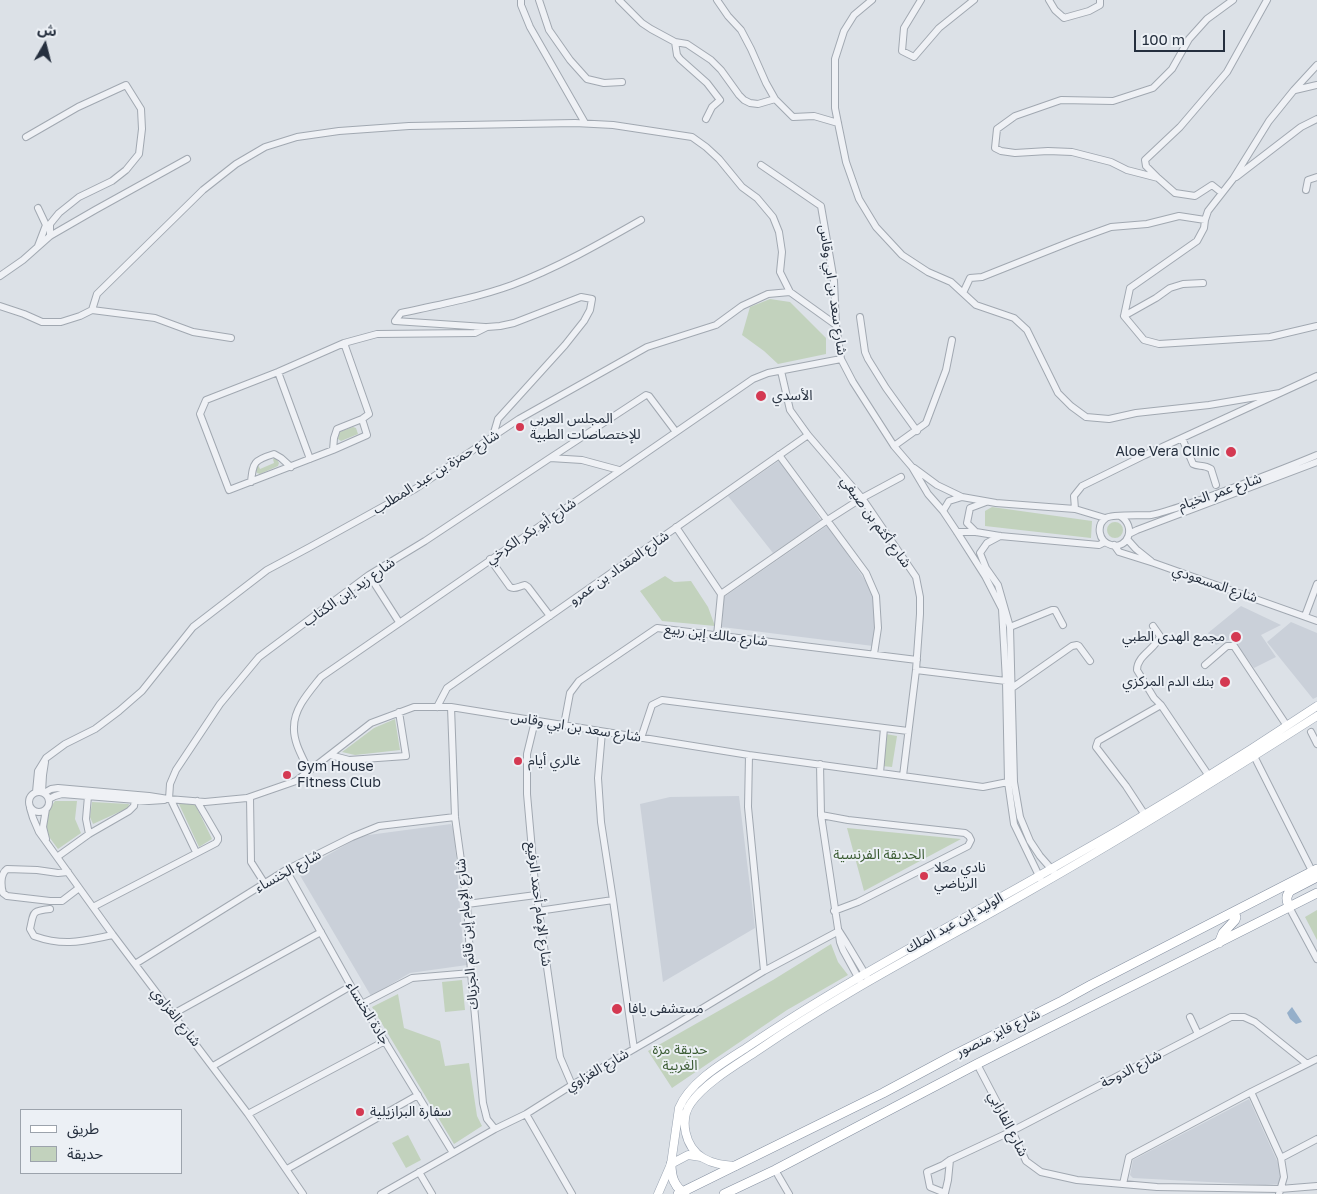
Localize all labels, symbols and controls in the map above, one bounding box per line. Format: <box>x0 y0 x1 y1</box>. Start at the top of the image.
north arrow <box>20 20 70 70</box>
text: ش <box>36 20 58 39</box>
scale bar <box>1137 20 1228 52</box>
text: 100 m <box>1142 30 1185 48</box>
street label: شارع سعد بن ابي وقاس <box>816 224 850 356</box>
place label: الأسدي <box>772 388 813 404</box>
marker: الأسدي <box>754 389 768 403</box>
place label: المجلس العربي للإختصاصات الطبية <box>530 411 641 444</box>
marker: المجلس العربي للإختصاصات الطبية <box>514 421 526 433</box>
street label: شارع حمزة بن عبد المطلب <box>370 426 502 518</box>
place label: Aloe Vera Clinic <box>1115 444 1220 460</box>
marker: Aloe Vera Clinic <box>1224 445 1238 459</box>
street label: شارع عمر الخيام <box>1176 470 1264 514</box>
street label: شارع أكثم بن صيفي <box>837 473 915 571</box>
street label: شارع أبو بكر الكرخي <box>483 495 579 567</box>
street label: شارع المقداد بن عمرو <box>566 527 672 609</box>
street label: شارع زيد إبن الكتاب <box>300 554 398 630</box>
street label: شارع المسعودي <box>1170 562 1260 606</box>
street label: شارع مالك إبن ربيع <box>663 620 769 650</box>
place label: مجمع الهدى الطبي <box>1122 629 1225 645</box>
marker: مجمع الهدى الطبي <box>1229 630 1243 644</box>
place label: بنك الدم المركزي <box>1122 674 1214 690</box>
marker: بنك الدم المركزي <box>1218 675 1232 689</box>
street label: شارع سعد بن ابي وقاس <box>510 708 642 746</box>
place label: غالري أيام <box>528 753 581 769</box>
marker: غالري أيام <box>512 755 524 767</box>
place label: Gym House Fitness Club <box>297 759 381 792</box>
marker: Gym House Fitness Club <box>281 769 293 781</box>
street label: شارع الإمام أحمد الرفيع <box>523 841 555 967</box>
street label: شارع الخنساء <box>252 846 324 896</box>
park label: الحديقة الفرنسية <box>833 847 925 863</box>
street label: شارع الإمام إبن قائم الجزياك <box>452 858 482 1010</box>
place label: نادي معلا الرياضي <box>934 860 986 892</box>
marker: نادي معلا الرياضي <box>918 870 930 882</box>
street label: الوليد إبن عبد الملك <box>902 889 1006 957</box>
street label: جادة الخنساء <box>343 978 393 1048</box>
street label: شارع الغزاوي <box>148 984 204 1050</box>
place label: مستشفى يافا <box>628 1001 704 1017</box>
marker: مستشفى يافا <box>610 1002 624 1016</box>
street label: شارع فايز منصور <box>953 1005 1043 1061</box>
park label: حديقة مزة الغربية <box>652 1042 708 1074</box>
street label: شارع الغزاوي <box>562 1045 632 1095</box>
street label: شارع الدوحة <box>1098 1046 1164 1092</box>
street label: شارع الفارابي <box>984 1089 1032 1159</box>
place label: سفارة البرازيلية <box>370 1104 451 1120</box>
marker: سفارة البرازيلية <box>354 1106 366 1118</box>
legend <box>20 1109 182 1174</box>
text: طريق <box>67 1119 99 1137</box>
text: حديقة <box>67 1144 103 1162</box>

